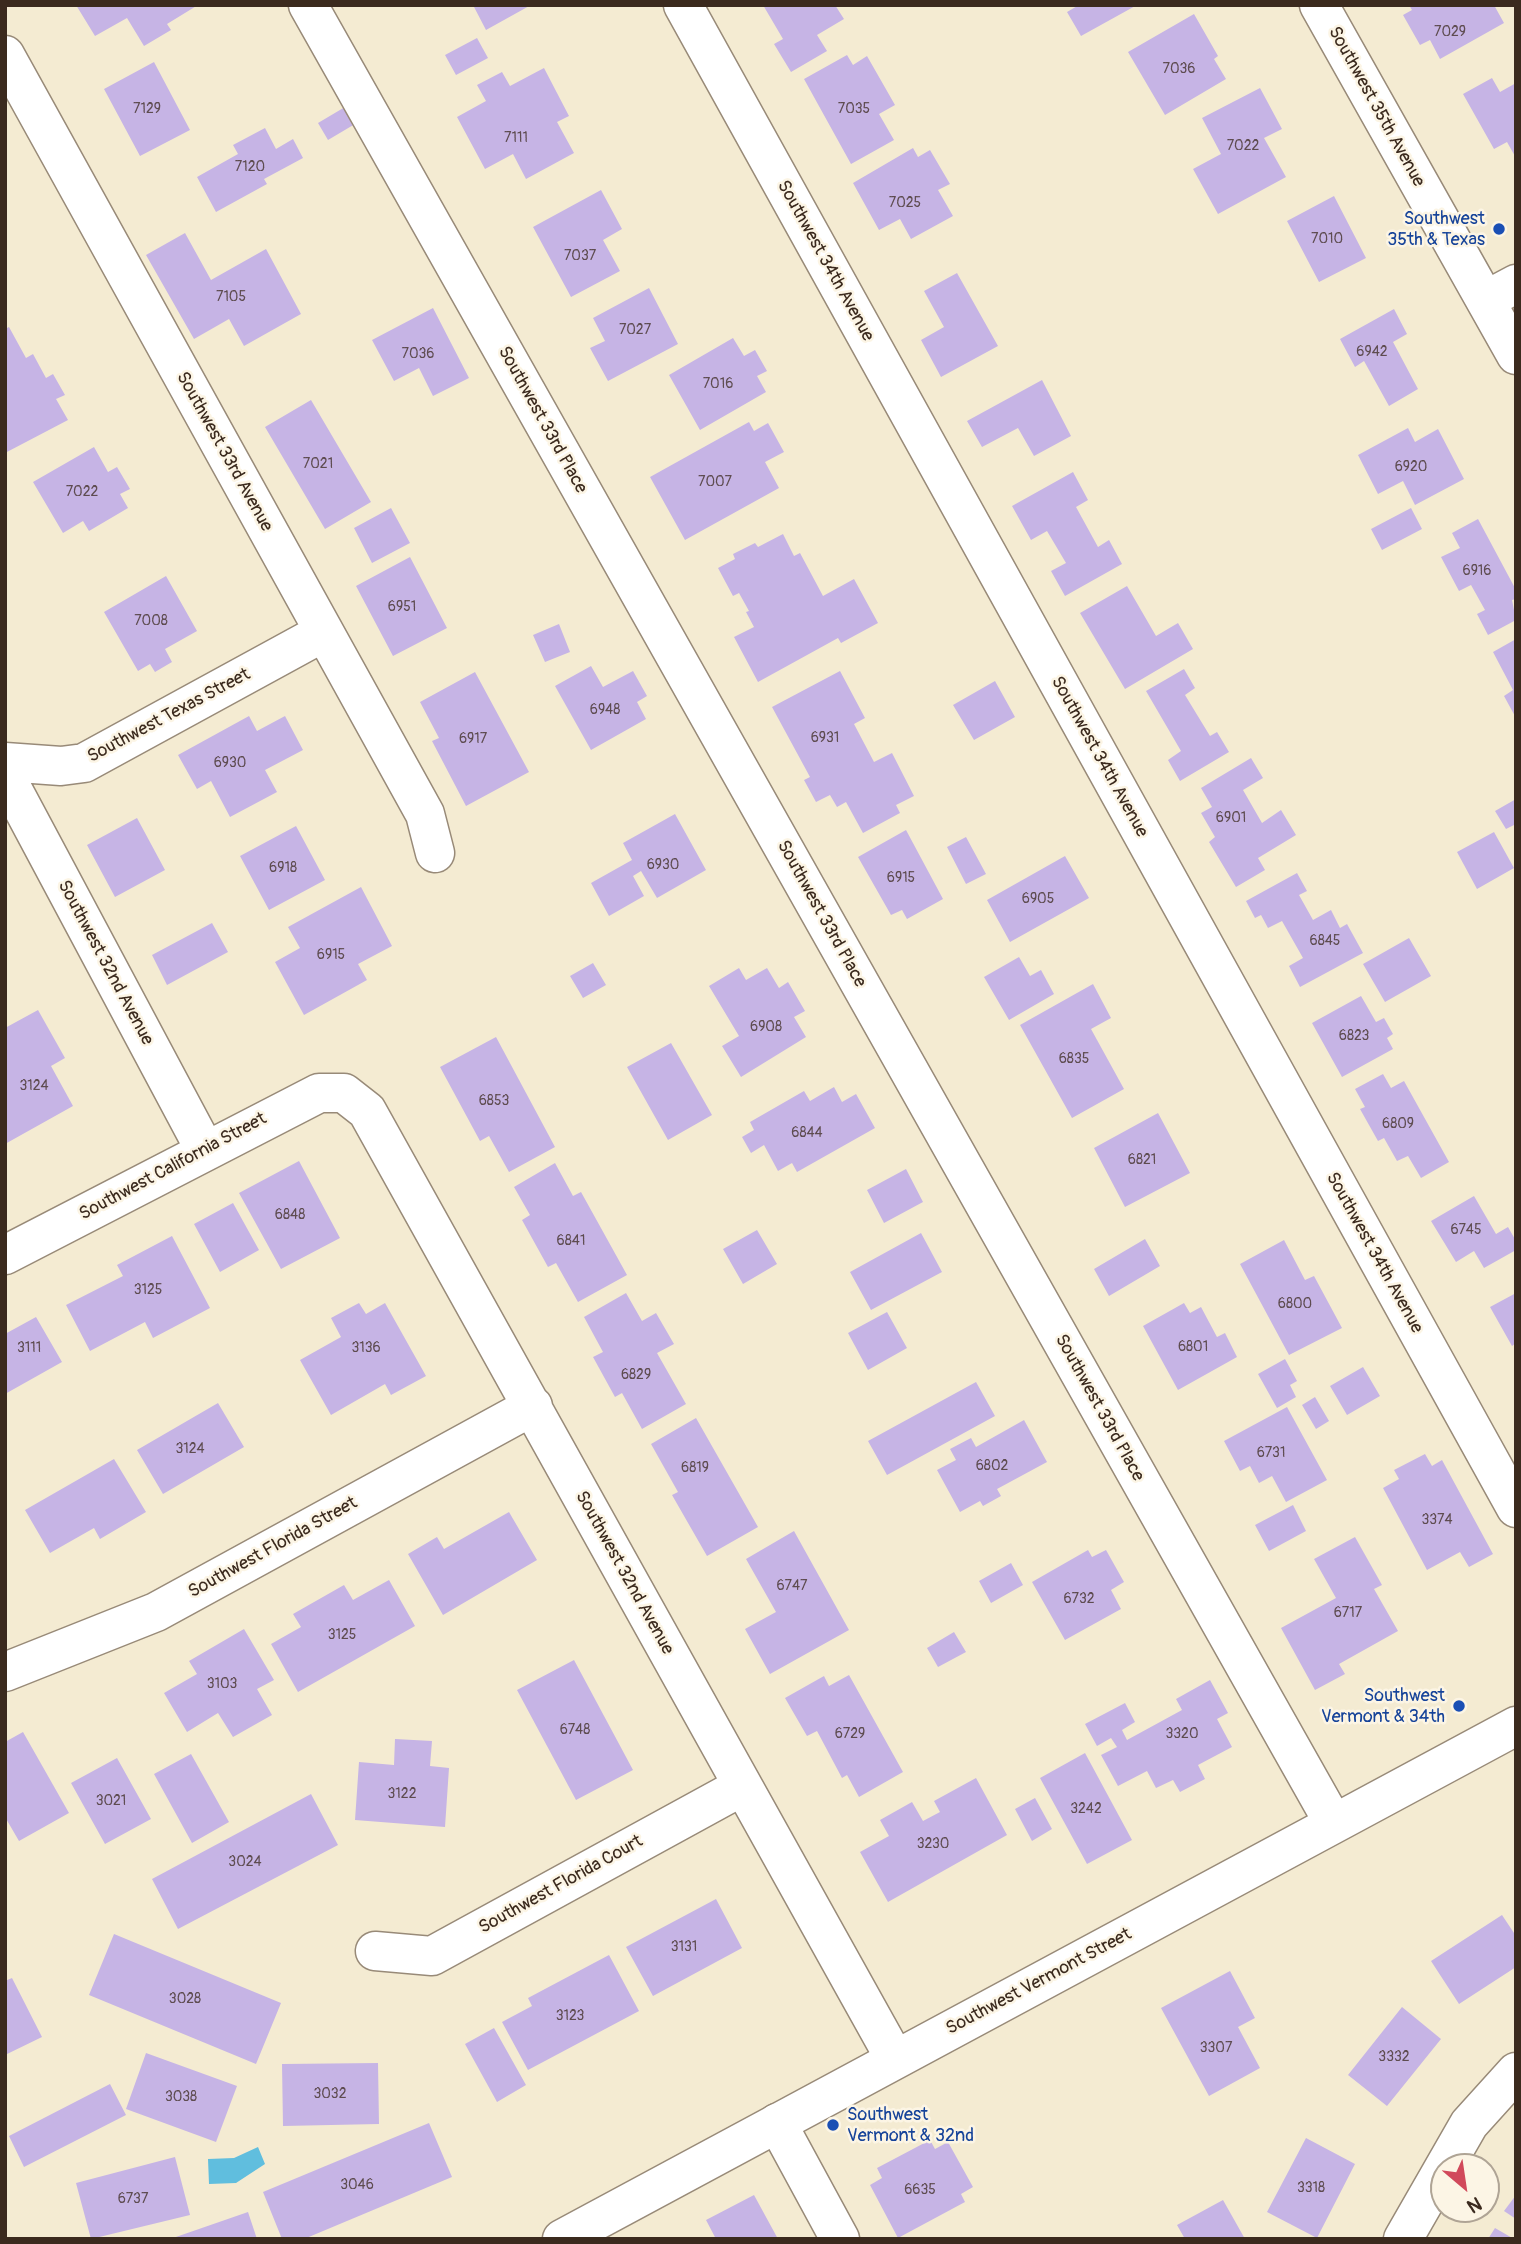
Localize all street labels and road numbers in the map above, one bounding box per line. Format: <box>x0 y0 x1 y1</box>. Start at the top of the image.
street label: Southwest 35th Avenue <box>1323 23 1429 191</box>
street label: Southwest 34th Avenue <box>772 177 878 345</box>
street label: Southwest 33rd Place <box>493 343 591 497</box>
street label: Southwest 33rd Avenue <box>171 368 277 536</box>
street label: Southwest Texas Street <box>84 664 254 768</box>
street label: Southwest 34th Avenue <box>1046 673 1152 841</box>
street label: Southwest 33rd Place <box>772 837 870 991</box>
street label: Southwest 32nd Avenue <box>52 877 158 1049</box>
street label: Southwest California Street <box>76 1108 270 1226</box>
street label: Southwest 34th Avenue <box>1321 1169 1427 1337</box>
street label: Southwest 33rd Place <box>1050 1331 1148 1485</box>
street label: Southwest 32nd Avenue <box>570 1488 678 1658</box>
street label: Southwest Florida Street <box>185 1493 361 1603</box>
street label: Southwest Florida Court <box>475 1831 647 1939</box>
street label: Southwest Vermont Street <box>943 1924 1135 2040</box>

